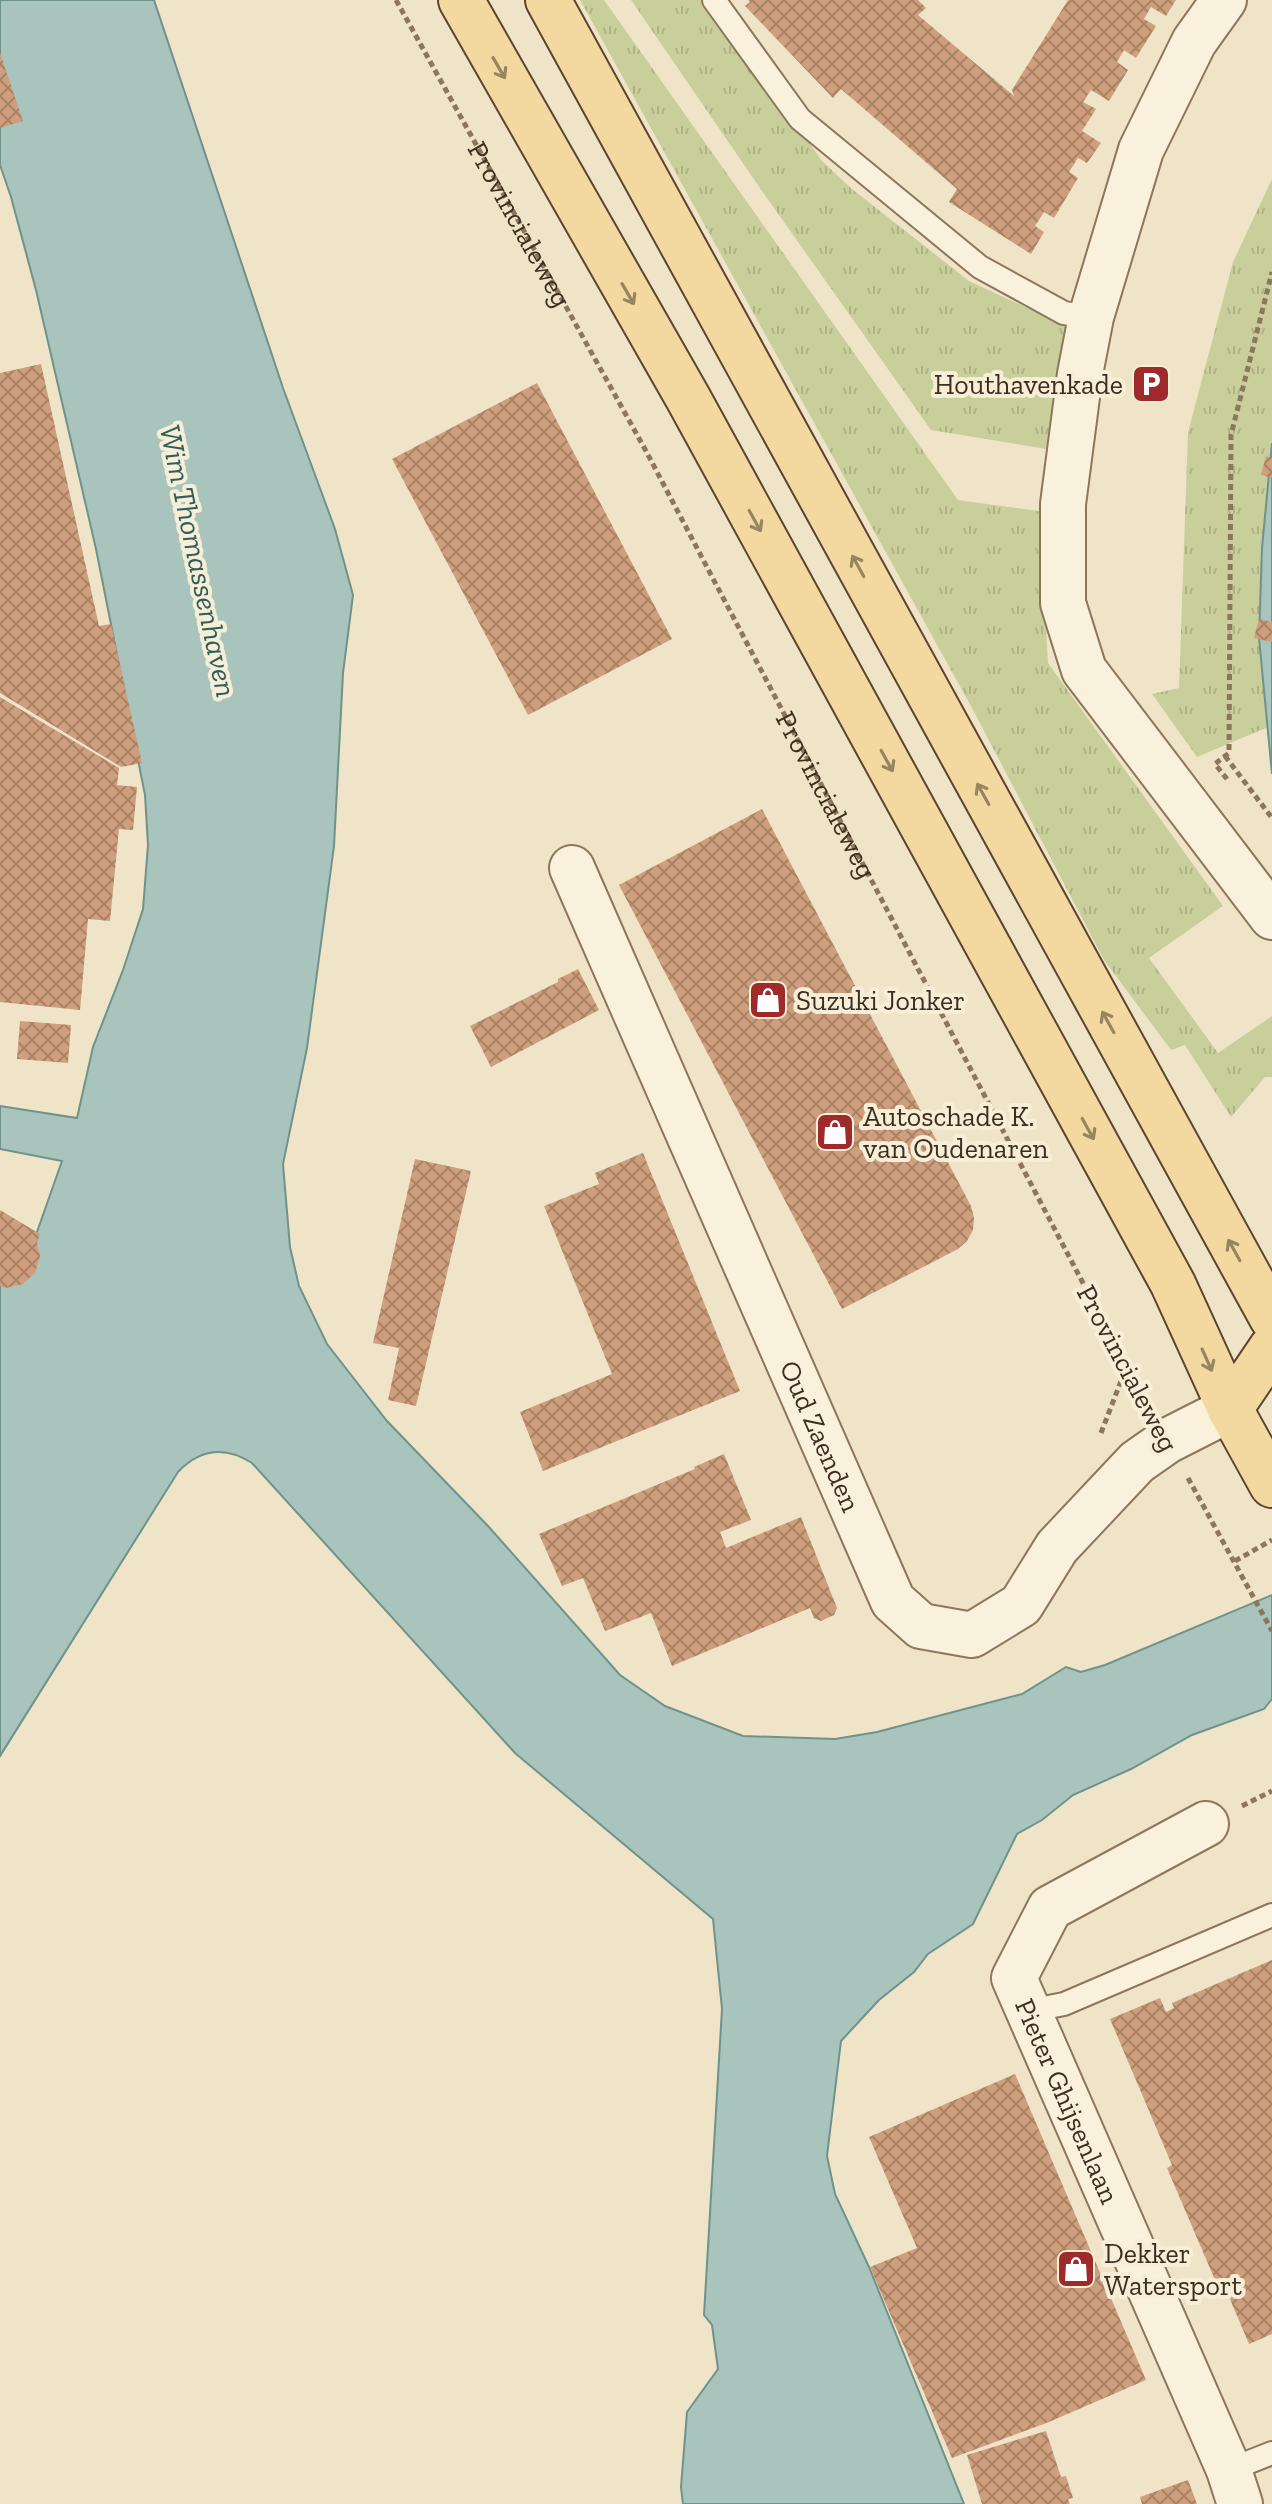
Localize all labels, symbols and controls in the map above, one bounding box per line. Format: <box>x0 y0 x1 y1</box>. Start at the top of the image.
one-way arrow <box>491 56 507 79</box>
street label: Provincialeweg <box>461 136 579 313</box>
one-way arrow <box>620 282 636 305</box>
parking icon: Houthavenkade <box>1130 363 1172 405</box>
place label: Houthavenkade <box>934 368 1123 401</box>
water label: Wim Thomassenhaven <box>152 422 244 700</box>
one-way arrow <box>748 508 763 532</box>
one-way arrow <box>850 555 866 578</box>
street label: Provincialeweg <box>769 706 884 884</box>
one-way arrow <box>879 749 895 772</box>
one-way arrow <box>975 783 991 806</box>
shop icon: Suzuki Jonker <box>747 979 789 1021</box>
place label: Suzuki Jonker <box>796 984 965 1017</box>
one-way arrow <box>1100 1011 1116 1034</box>
place label: Autoschade K. van Oudenaren <box>863 1100 1048 1165</box>
shop icon: Autoschade K. van Oudenaren <box>814 1111 856 1153</box>
one-way arrow <box>1080 1117 1096 1140</box>
one-way arrow <box>1226 1238 1241 1262</box>
street label: Provincialeweg <box>1070 1279 1185 1457</box>
one-way arrow <box>1201 1347 1216 1371</box>
street label: Oud Zaenden <box>773 1356 868 1517</box>
street label: Pieter Ghijsenlaan <box>1008 1994 1126 2209</box>
place label: Dekker Watersport <box>1104 2237 1243 2302</box>
shop icon: Dekker Watersport <box>1055 2248 1097 2290</box>

